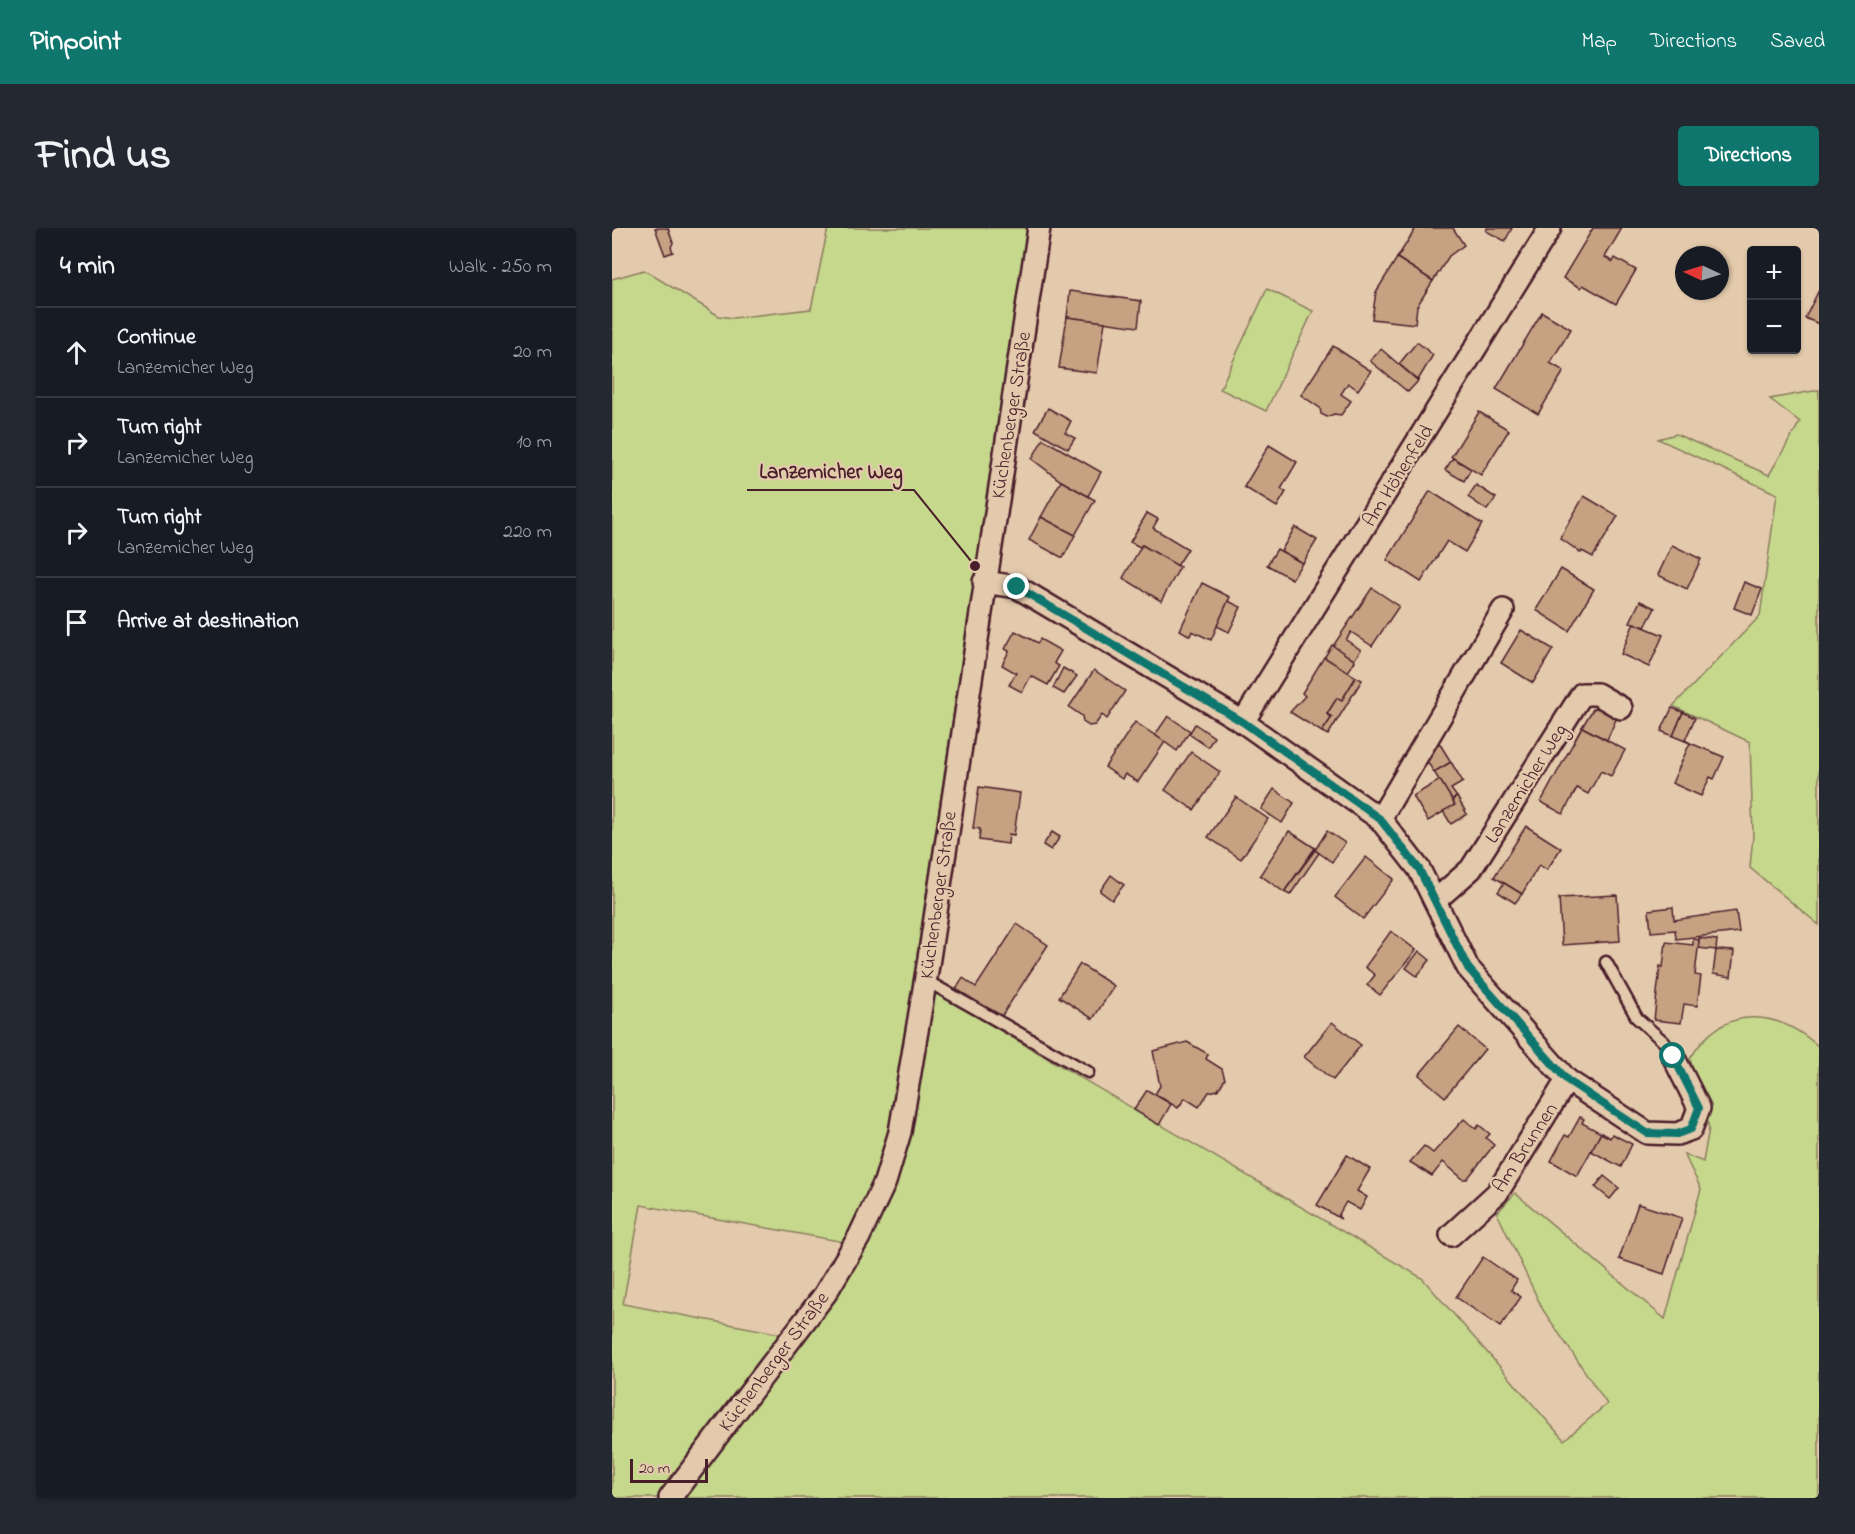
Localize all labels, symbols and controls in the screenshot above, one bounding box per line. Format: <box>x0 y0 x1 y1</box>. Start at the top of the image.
text: Pinpoint <box>30 22 121 63</box>
text: Map <box>1581 27 1617 57</box>
text: Directions <box>1650 27 1737 57</box>
text: Saved <box>1770 27 1825 57</box>
text: Find us <box>36 126 171 187</box>
button: Directions <box>1678 126 1819 186</box>
north arrow <box>1675 246 1729 300</box>
map controls <box>1747 246 1801 354</box>
button: + <box>1747 246 1801 300</box>
text: 4 min <box>60 248 115 286</box>
text: Walk · 250 m <box>449 253 552 282</box>
button: − <box>1747 300 1801 354</box>
text: Continue <box>117 322 196 354</box>
street label: Küchenberger Straße <box>985 330 1041 501</box>
icon: ahead <box>60 336 93 369</box>
text: 20 m <box>513 338 552 367</box>
text: Lanzemicher Weg <box>117 354 254 383</box>
text: Turn right <box>117 412 202 444</box>
street label: Am Höhenfeld <box>1356 420 1442 533</box>
icon: right <box>60 426 93 459</box>
text: 10 m <box>516 428 552 457</box>
text: Lanzemicher Weg <box>117 444 254 473</box>
callout: Lanzemicher Weg <box>747 451 914 490</box>
text: Lanzemicher Weg <box>759 458 903 490</box>
text: Turn right <box>117 502 202 534</box>
icon: right <box>60 516 93 549</box>
text: 220 m <box>503 518 552 547</box>
text: Lanzemicher Weg <box>117 534 254 563</box>
route end <box>1003 573 1029 599</box>
icon: arrive <box>60 606 93 639</box>
text: Arrive at destination <box>117 606 299 638</box>
street label: Lanzemicher Weg <box>1479 719 1576 850</box>
street label: Küchenberger Straße <box>913 810 967 981</box>
route start <box>1659 1042 1685 1068</box>
street label: Am Brunnen <box>1486 1097 1566 1199</box>
street label: Küchenberger Straße <box>713 1286 838 1439</box>
scale bar <box>630 1456 708 1484</box>
text: 20 m <box>639 1457 670 1481</box>

